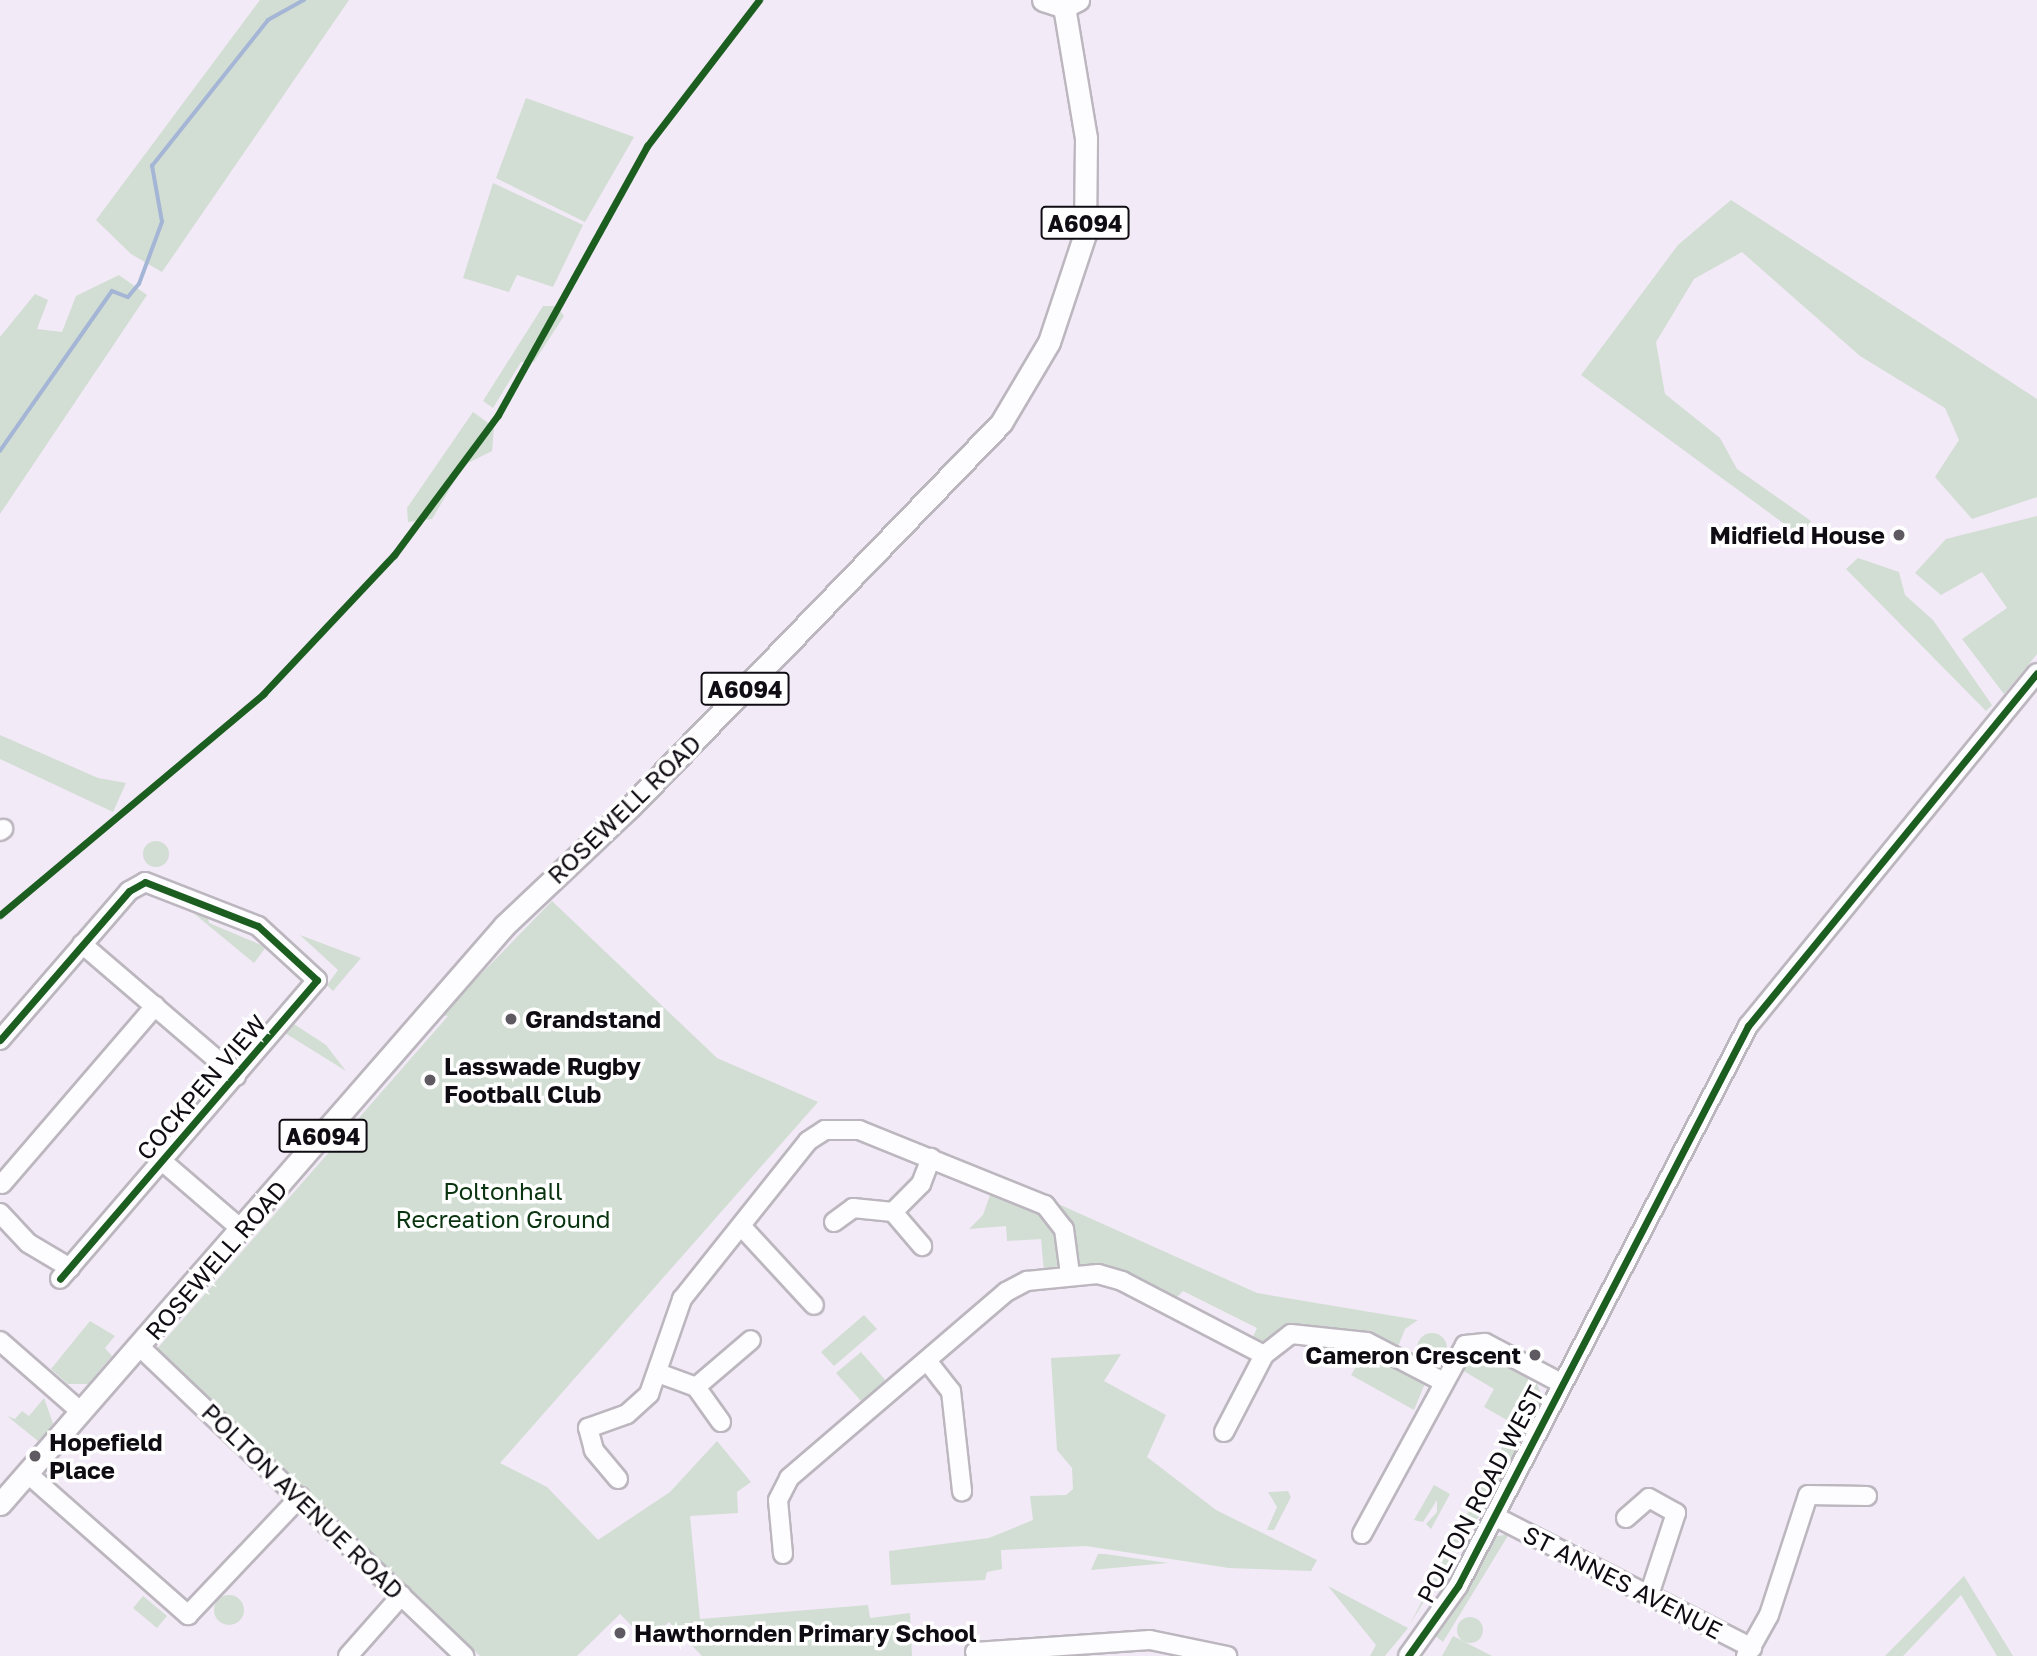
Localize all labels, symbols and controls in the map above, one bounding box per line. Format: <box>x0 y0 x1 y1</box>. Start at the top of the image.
road number: A6094 <box>1040 204 1130 243</box>
place label: Midfield House <box>1710 521 1885 549</box>
marker: Midfield House <box>1891 527 1907 543</box>
road number: A6094 <box>700 670 790 708</box>
street label: ROSEWELL ROAD <box>541 729 707 889</box>
place label: Grandstand <box>525 1005 661 1033</box>
street label: COCKPEN VIEW <box>130 1009 272 1165</box>
marker: Grandstand <box>503 1011 519 1027</box>
place label: Lasswade Rugby Football Club <box>444 1052 641 1108</box>
marker: Lasswade Rugby Football Club <box>422 1072 438 1088</box>
road number: A6094 <box>278 1116 368 1156</box>
street label: ROSEWELL ROAD <box>139 1174 293 1346</box>
park label: Poltonhall Recreation Ground <box>395 1177 611 1233</box>
place label: Cameron Crescent <box>1305 1341 1521 1369</box>
marker: Cameron Crescent <box>1527 1347 1543 1363</box>
street label: POLTON ROAD WEST <box>1411 1380 1549 1608</box>
street label: POLTON AVENUE ROAD <box>196 1397 410 1605</box>
place label: Hopefield Place <box>49 1428 163 1484</box>
marker: Hopefield Place <box>27 1448 43 1464</box>
street label: ST ANNES AVENUE <box>1519 1519 1727 1645</box>
place label: Hawthornden Primary School <box>634 1619 977 1647</box>
marker: Hawthornden Primary School <box>612 1625 628 1641</box>

